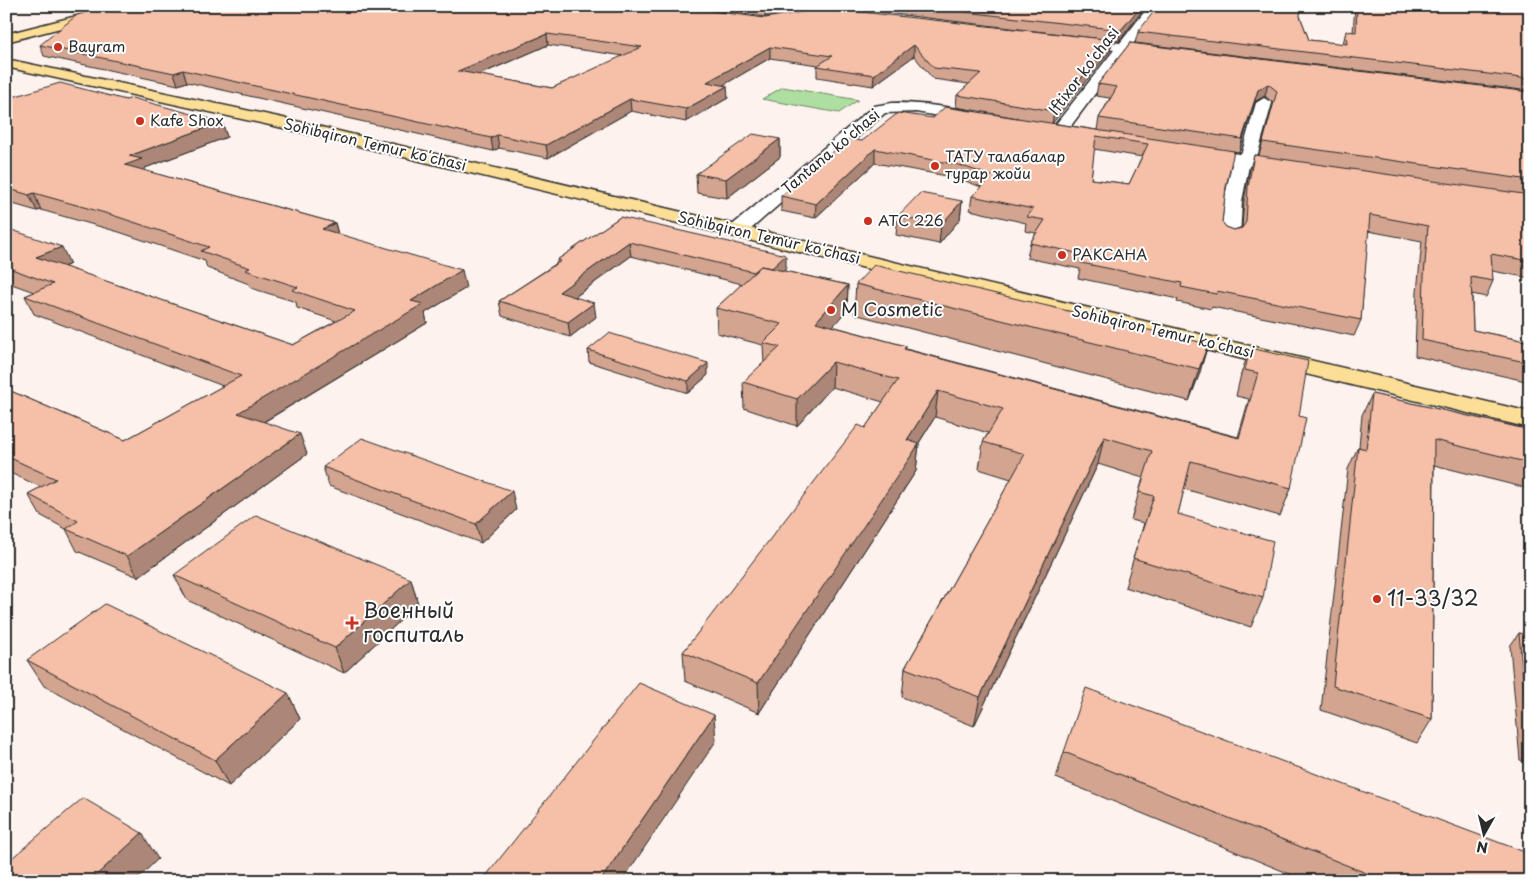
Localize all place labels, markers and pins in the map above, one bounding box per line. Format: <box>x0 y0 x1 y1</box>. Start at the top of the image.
place label: Bayram <box>68 34 125 57</box>
marker: Bayram <box>52 41 64 53</box>
place label: Kafe Shox <box>150 108 224 131</box>
marker: Kafe Shox <box>134 115 146 127</box>
place label: ТАТУ талабалар турар жойи <box>945 144 1065 184</box>
marker: ТАТУ талабалар турар жойи <box>929 160 941 172</box>
place label: АТС 226 <box>878 208 944 231</box>
marker: АТС 226 <box>862 215 874 227</box>
place label: РАКСАНА <box>1072 242 1147 265</box>
marker: РАКСАНА <box>1056 249 1068 261</box>
place label: M Cosmetic <box>841 295 943 322</box>
marker: M Cosmetic <box>825 304 837 316</box>
place label: 11-33/32 <box>1387 581 1479 613</box>
place label: Военный госпиталь <box>363 593 464 649</box>
marker: 11-33/32 <box>1371 593 1383 605</box>
marker: Военный госпиталь <box>345 616 359 630</box>

